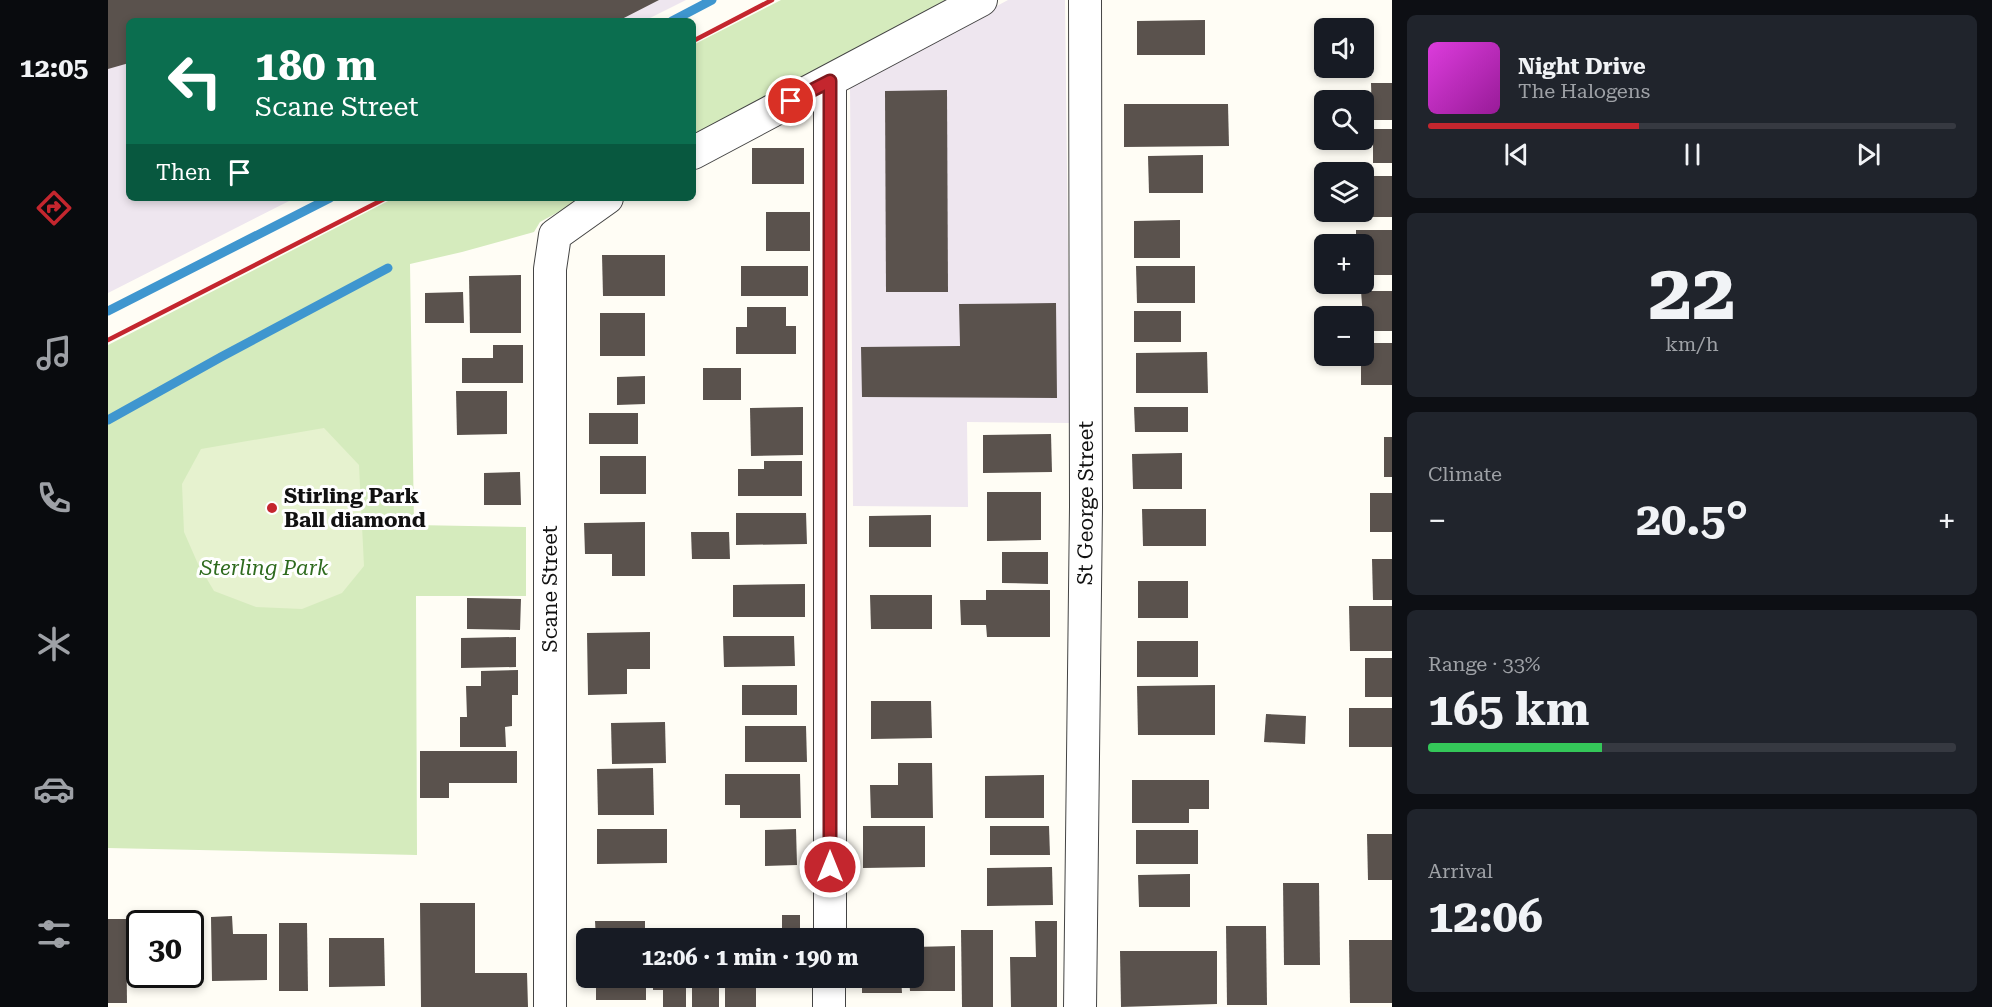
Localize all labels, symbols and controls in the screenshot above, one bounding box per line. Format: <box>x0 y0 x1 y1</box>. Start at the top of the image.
map controls <box>1314 18 1374 366</box>
button: sound <box>1314 18 1374 78</box>
text: 180 m <box>255 41 377 90</box>
icon: left <box>156 42 234 120</box>
text: 12:05 <box>20 52 88 84</box>
text: Night Drive <box>1518 54 1646 79</box>
pin <box>765 75 816 126</box>
text: The Halogens <box>1518 79 1650 103</box>
icon: arrive <box>774 84 807 117</box>
button: search <box>1314 90 1374 150</box>
text: Scane Street <box>255 91 418 123</box>
icon: previous <box>1500 138 1533 171</box>
icon: pause <box>1676 138 1709 171</box>
icon: next <box>1852 138 1885 171</box>
icon: arrive <box>223 156 256 189</box>
text: Then <box>156 160 211 185</box>
button: layers <box>1314 162 1374 222</box>
icon: directions <box>33 187 75 229</box>
button: + <box>1314 234 1374 294</box>
text: 22 <box>1648 247 1736 338</box>
button: − <box>1314 306 1374 366</box>
icon: music <box>33 332 75 374</box>
text: km/h <box>1665 332 1719 356</box>
street label: St George Street <box>1073 421 1098 585</box>
text: Climate <box>1428 462 1502 486</box>
icon: phone <box>33 477 75 519</box>
place label: Stirling Park Ball diamond <box>284 484 426 532</box>
text: 20.5° <box>1636 493 1748 546</box>
marker: Stirling Park Ball diamond <box>265 501 279 515</box>
text: − <box>1428 501 1446 540</box>
text: + <box>1938 501 1956 540</box>
street label: Scane Street <box>538 525 562 653</box>
park label: Sterling Park <box>199 556 329 580</box>
icon: climate <box>33 623 75 665</box>
text: Range · 33% <box>1428 652 1540 676</box>
text: 165 km <box>1428 683 1589 736</box>
icon: car <box>33 768 75 810</box>
position arrow <box>798 835 862 899</box>
text: Arrival <box>1428 859 1493 883</box>
text: 12:06 <box>1428 890 1543 943</box>
speed limit sign: 30 <box>126 910 204 988</box>
icon: filters <box>33 913 75 955</box>
text: 12:06 · 1 min · 190 m <box>641 945 859 970</box>

